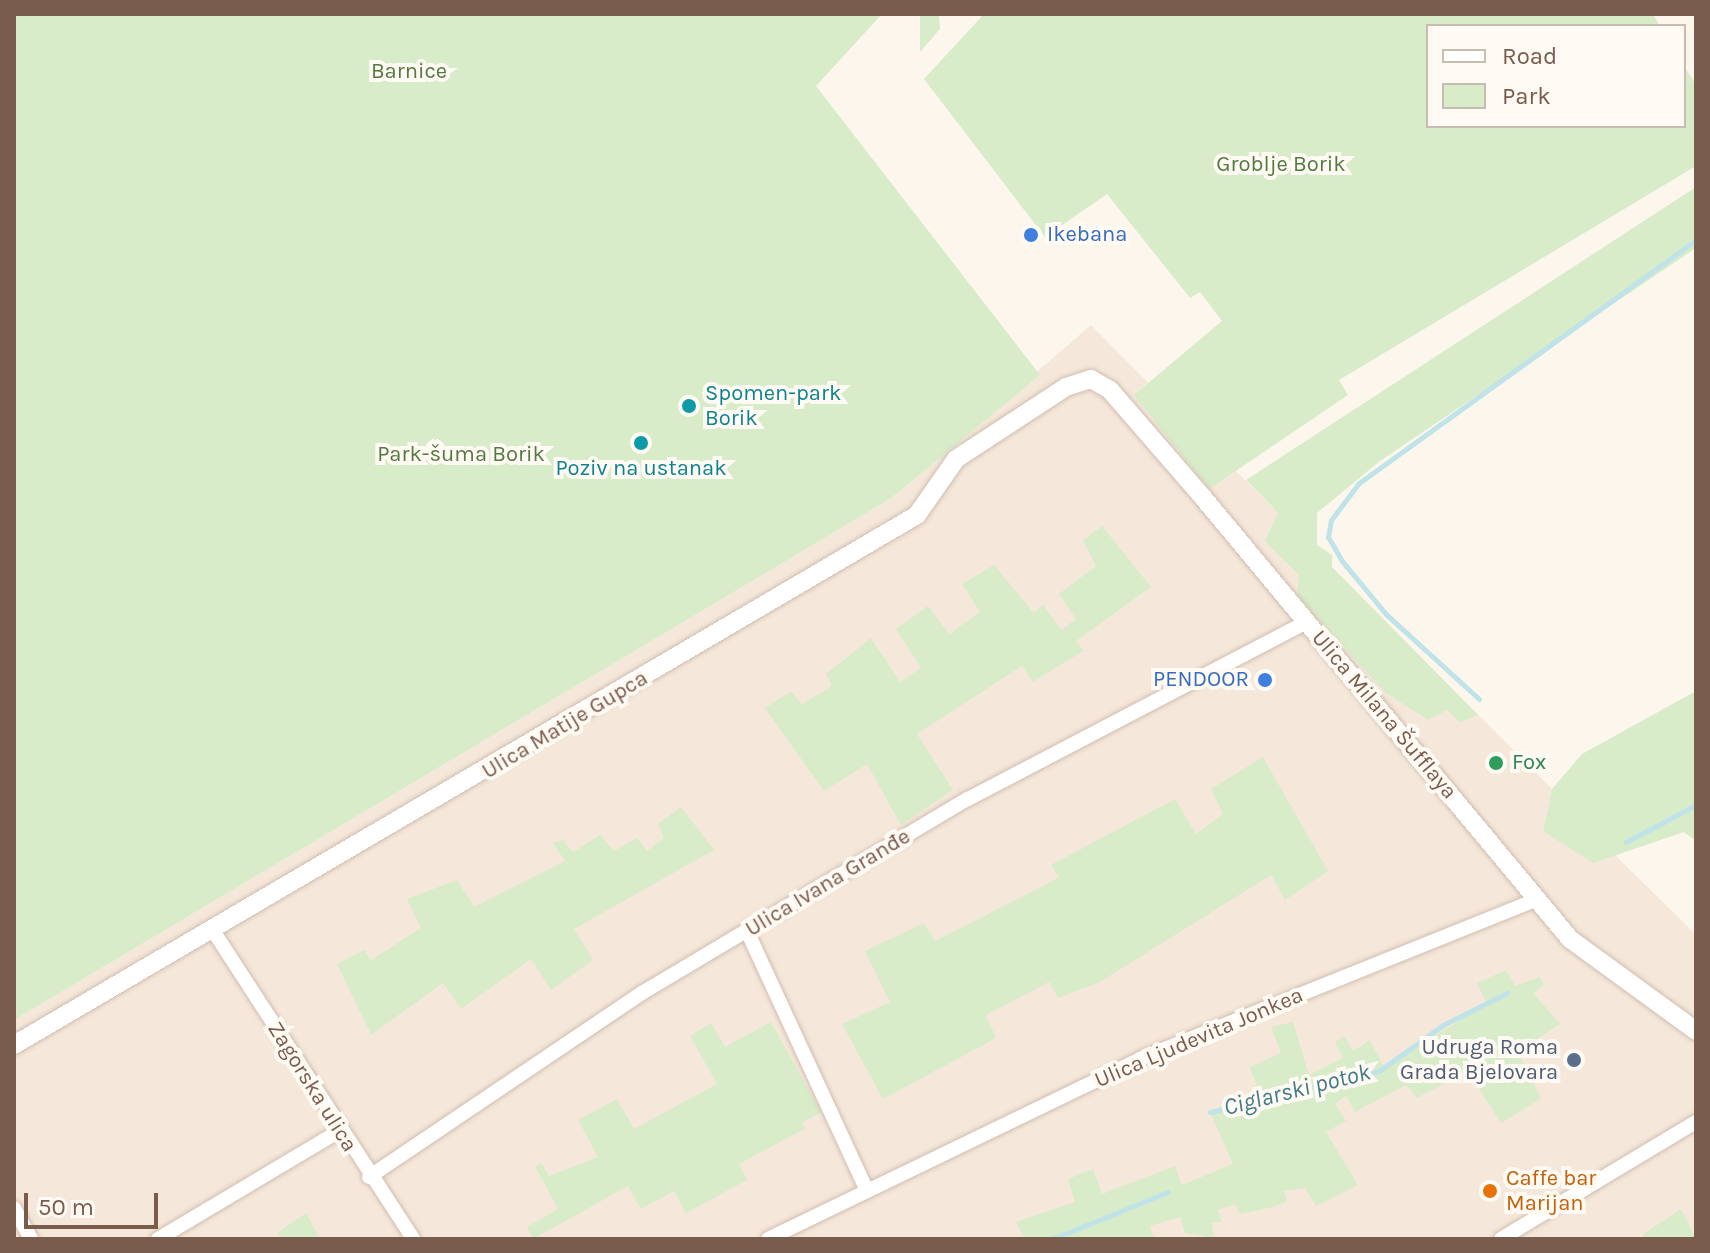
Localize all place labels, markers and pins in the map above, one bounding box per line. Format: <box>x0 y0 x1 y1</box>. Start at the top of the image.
place label: Ikebana <box>1047 222 1127 248</box>
marker: Ikebana <box>1022 226 1040 244</box>
place label: Spomen-park Borik <box>705 380 841 432</box>
marker: Spomen-park Borik <box>680 397 698 415</box>
marker: Poziv na ustanak <box>632 434 650 452</box>
place label: Poziv na ustanak <box>555 456 727 482</box>
place label: PENDOOR <box>1153 667 1249 693</box>
marker: PENDOOR <box>1256 671 1274 689</box>
place label: Fox <box>1512 750 1546 776</box>
marker: Fox <box>1487 754 1505 772</box>
place label: Udruga Roma Grada Bjelovara <box>1400 1034 1558 1086</box>
marker: Udruga Roma Grada Bjelovara <box>1565 1051 1583 1069</box>
place label: Caffe bar Marijan <box>1506 1165 1596 1216</box>
marker: Caffe bar Marijan <box>1481 1182 1499 1200</box>

